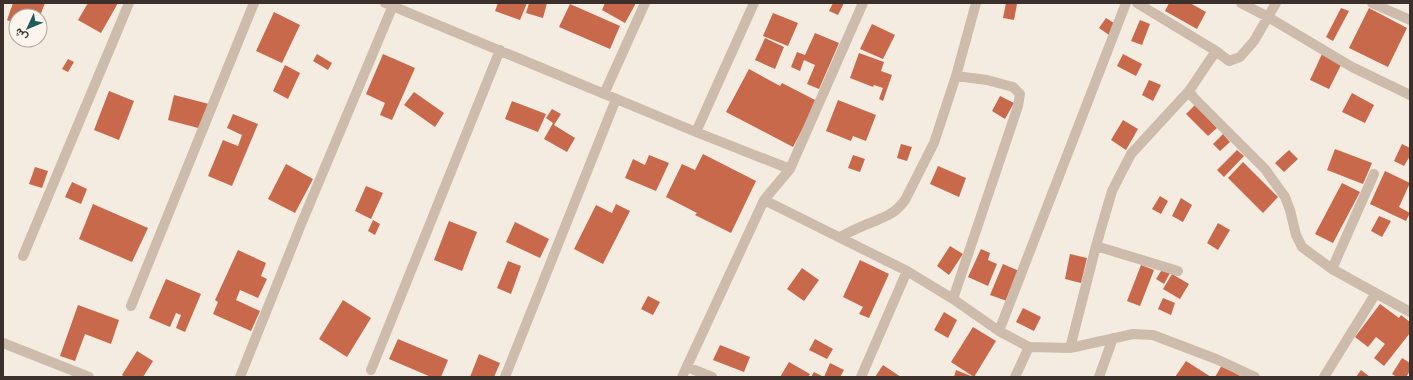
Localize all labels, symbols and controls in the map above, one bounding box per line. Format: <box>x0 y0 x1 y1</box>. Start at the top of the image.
north arrow <box>8 8 48 48</box>
text: ش <box>10 25 30 45</box>

